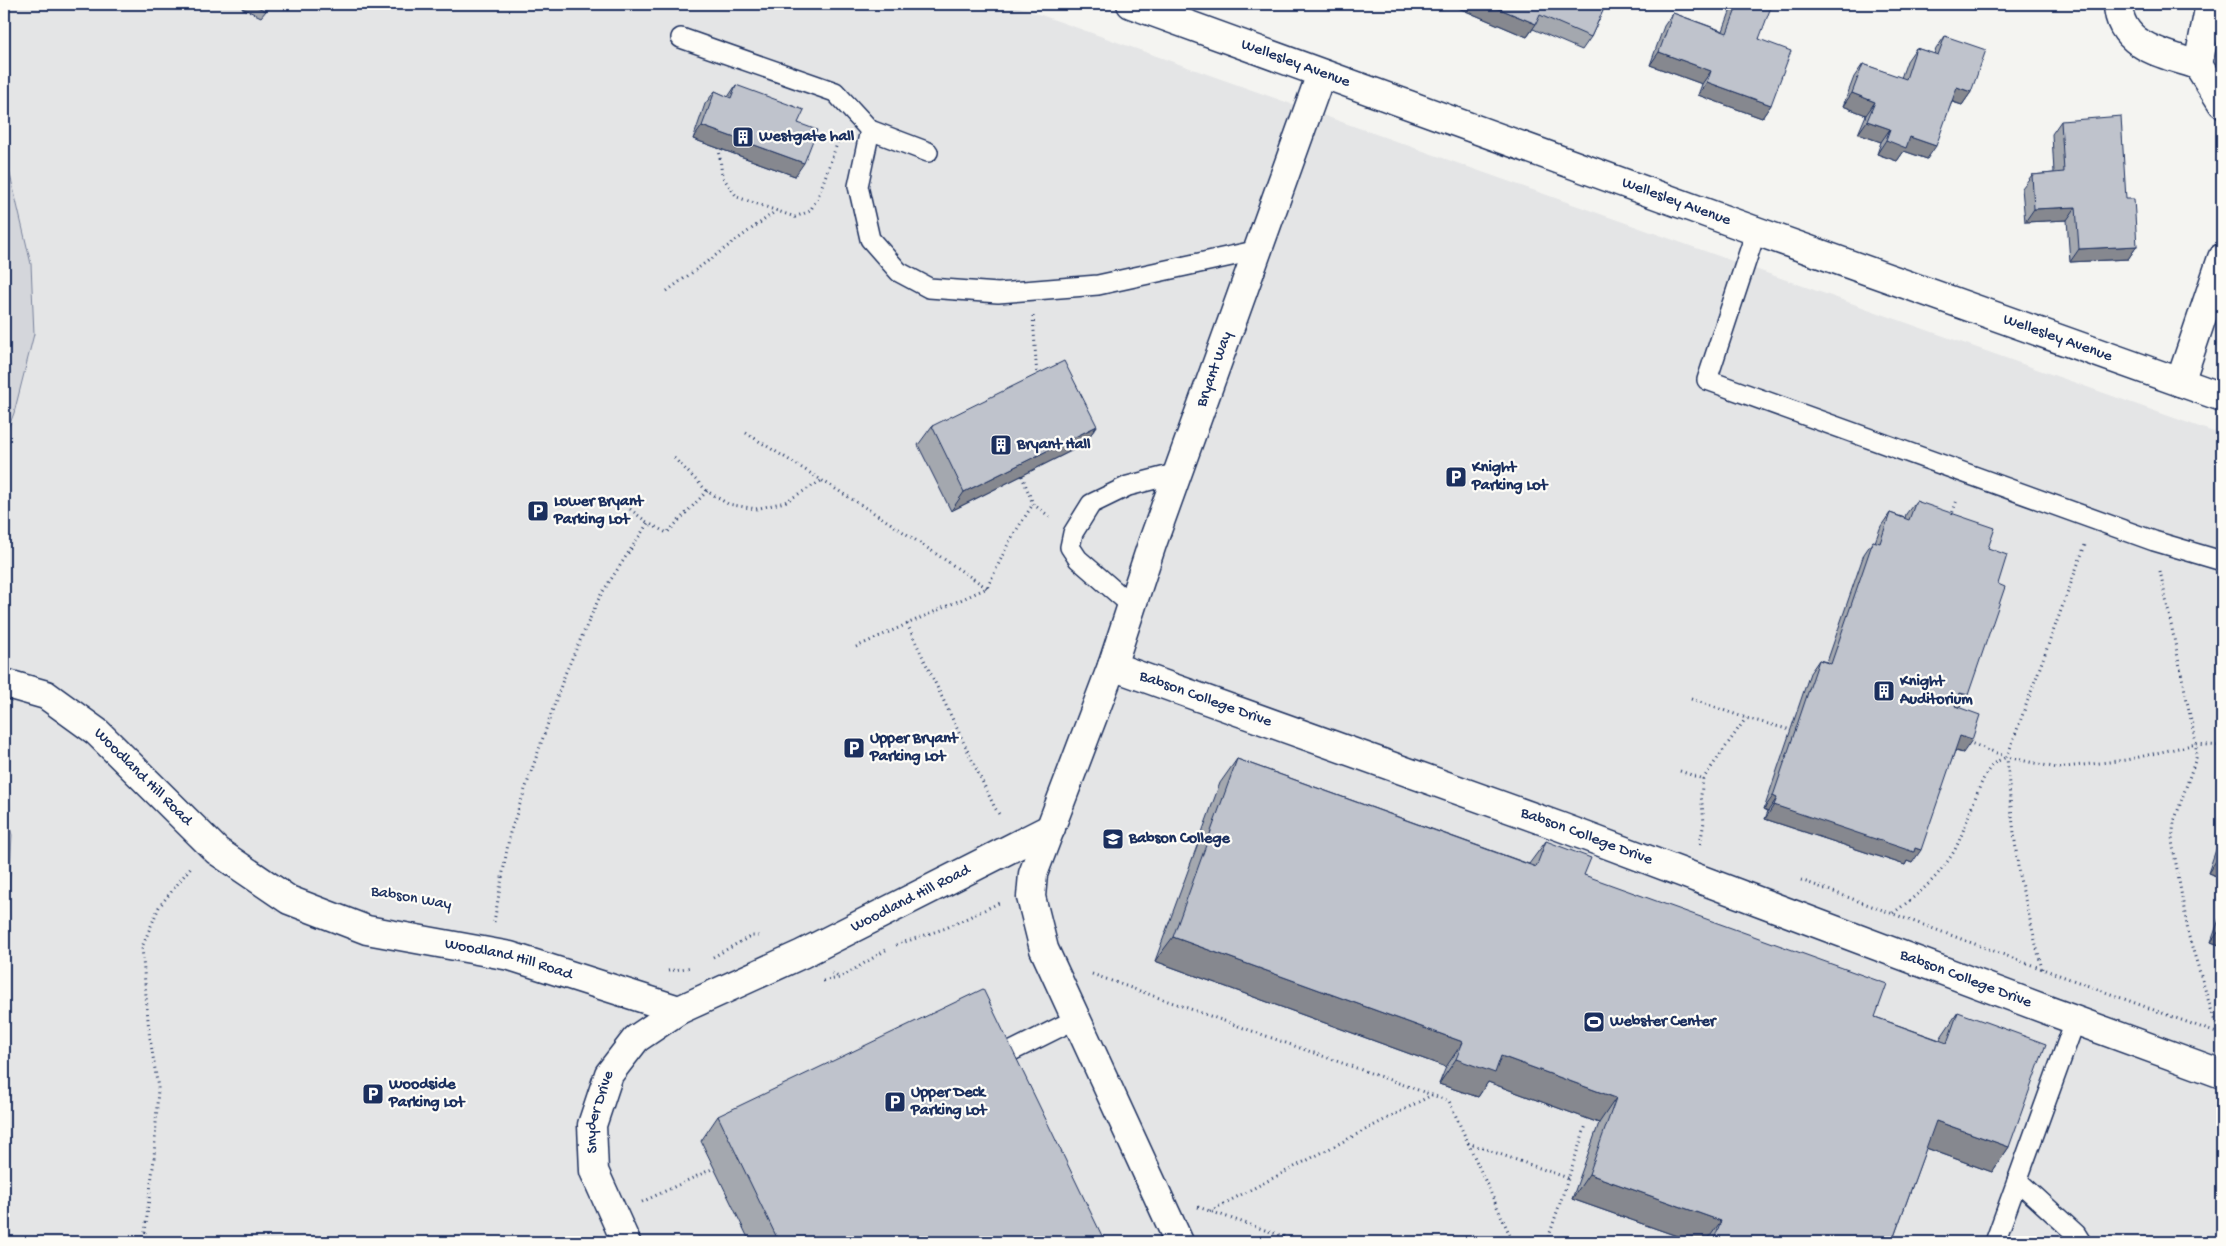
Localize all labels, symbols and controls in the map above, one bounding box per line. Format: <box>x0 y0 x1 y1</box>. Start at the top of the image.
street label: Wellesley Avenue <box>1238 35 1353 93</box>
building icon: Westgate hall <box>731 125 755 149</box>
place label: Westgate hall <box>758 128 855 147</box>
street label: Wellesley Avenue <box>1619 173 1734 231</box>
street label: Wellesley Avenue <box>2000 310 2115 367</box>
street label: Bryant Way <box>1192 329 1237 411</box>
building icon: Bryant Hall <box>989 433 1013 457</box>
place label: Bryant Hall <box>1016 436 1091 455</box>
place label: Knight Parking Lot <box>1471 459 1549 496</box>
parking icon: Knight Parking Lot <box>1444 465 1468 489</box>
place label: Lower Bryant Parking Lot <box>553 493 644 530</box>
parking icon: Lower Bryant Parking Lot <box>526 499 550 523</box>
street label: Babson College Drive <box>1136 667 1275 732</box>
place label: Knight Auditorium <box>1899 673 1973 710</box>
building icon: Knight Auditorium <box>1872 679 1896 703</box>
street label: Woodland Hill Road <box>89 724 197 831</box>
place label: Upper Bryant Parking Lot <box>869 730 959 767</box>
parking icon: Upper Bryant Parking Lot <box>842 736 866 760</box>
street label: Babson College Drive <box>1517 803 1656 870</box>
school or university icon: Babson College <box>1101 827 1125 851</box>
place label: Babson College <box>1128 830 1230 849</box>
street label: Woodland Hill Road <box>848 860 975 937</box>
street label: Babson Way <box>368 882 453 915</box>
street label: Woodland Hill Road <box>443 935 576 985</box>
street label: Babson College Drive <box>1896 945 2035 1013</box>
sports icon: Webster Center <box>1582 1010 1606 1034</box>
place label: Webster Center <box>1609 1013 1718 1032</box>
street label: Snyder Drive <box>582 1068 619 1154</box>
place label: Woodside Parking Lot <box>388 1076 466 1113</box>
parking icon: Woodside Parking Lot <box>361 1082 385 1106</box>
place label: Upper Deck Parking Lot <box>910 1084 988 1121</box>
parking icon: Upper Deck Parking Lot <box>883 1090 907 1114</box>

